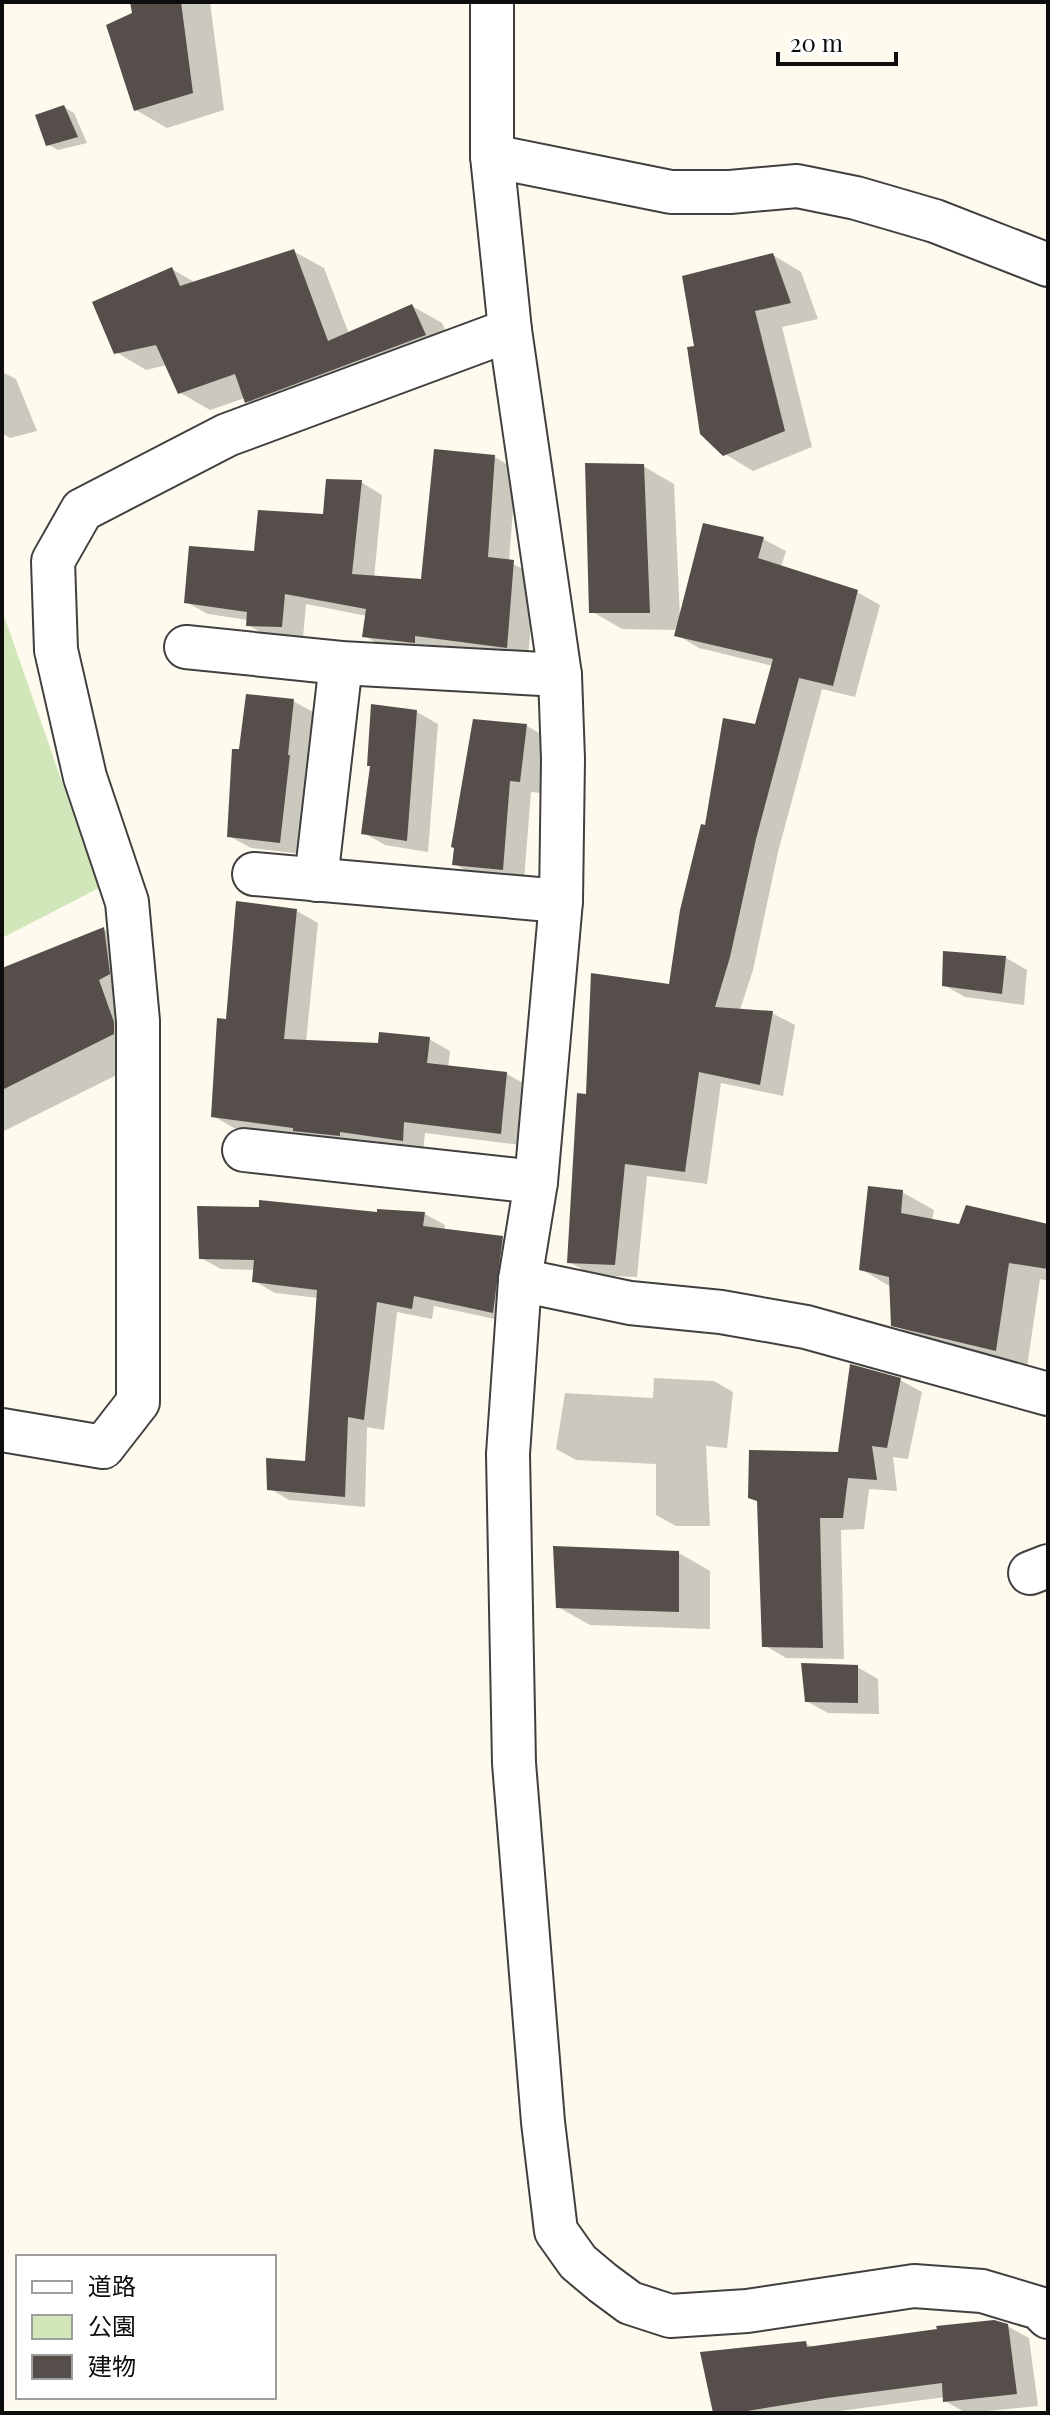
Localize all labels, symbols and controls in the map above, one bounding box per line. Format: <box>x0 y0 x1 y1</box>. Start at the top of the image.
scale bar <box>778 16 896 66</box>
text: 20 m <box>790 26 843 58</box>
legend <box>16 2255 276 2399</box>
text: 道路 <box>88 2269 136 2301</box>
text: 公園 <box>88 2309 136 2341</box>
text: 建物 <box>88 2349 136 2381</box>

